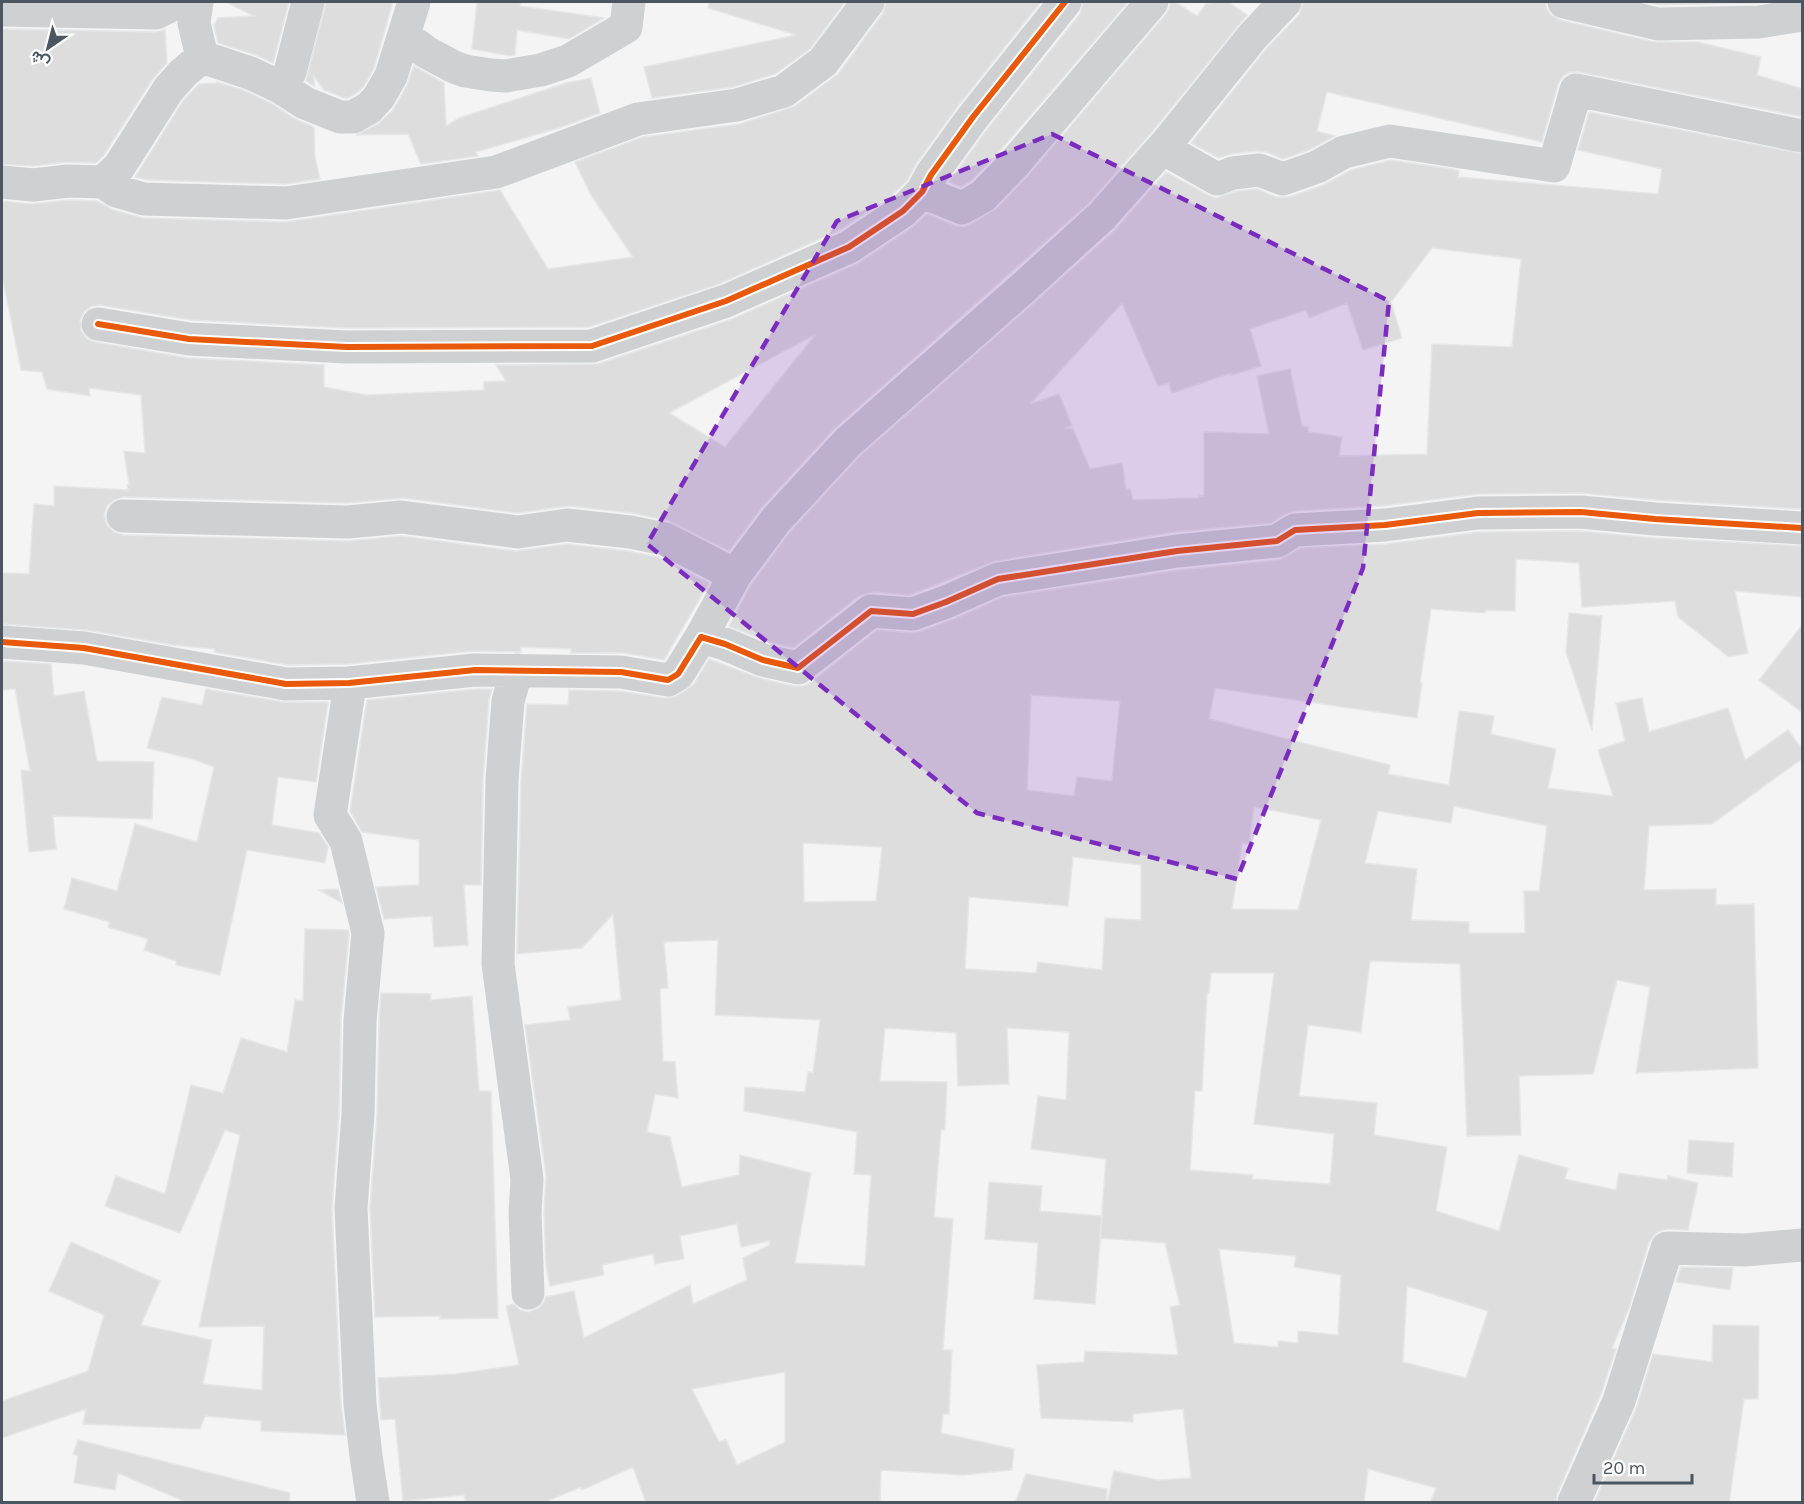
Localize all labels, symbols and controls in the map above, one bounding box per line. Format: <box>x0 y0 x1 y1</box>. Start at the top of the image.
north arrow <box>18 18 78 78</box>
text: ش <box>26 47 53 73</box>
scale bar <box>1594 1447 1692 1485</box>
text: 20 m <box>1603 1457 1645 1479</box>

